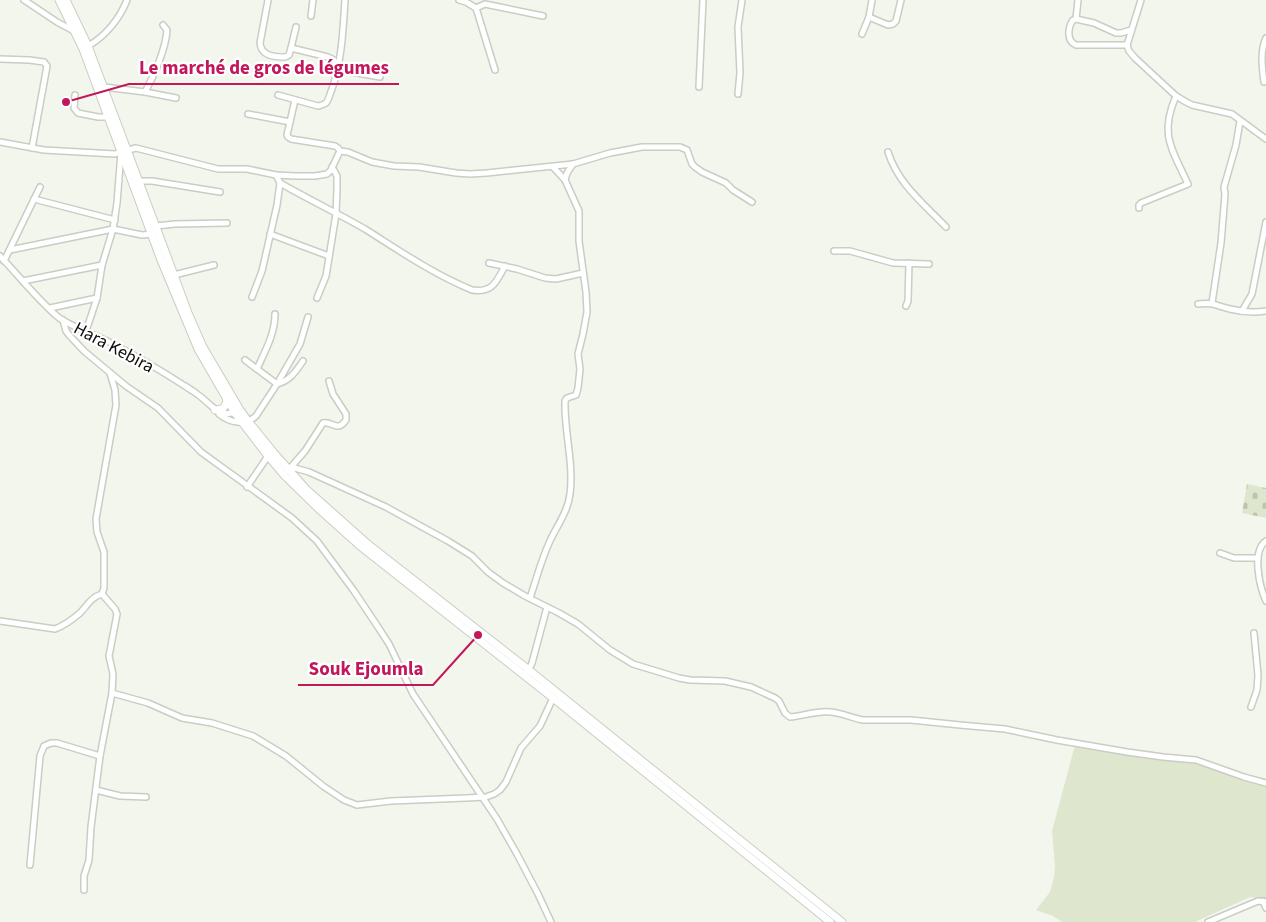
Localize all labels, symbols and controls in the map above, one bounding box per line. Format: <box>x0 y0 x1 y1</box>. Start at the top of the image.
callout: Le marché de gros de légumes <box>129 50 399 84</box>
text: Le marché de gros de légumes <box>139 55 389 82</box>
street label: Hara Kebira <box>69 316 158 379</box>
callout: Souk Ejoumla <box>298 651 433 685</box>
text: Souk Ejoumla <box>309 656 423 683</box>

